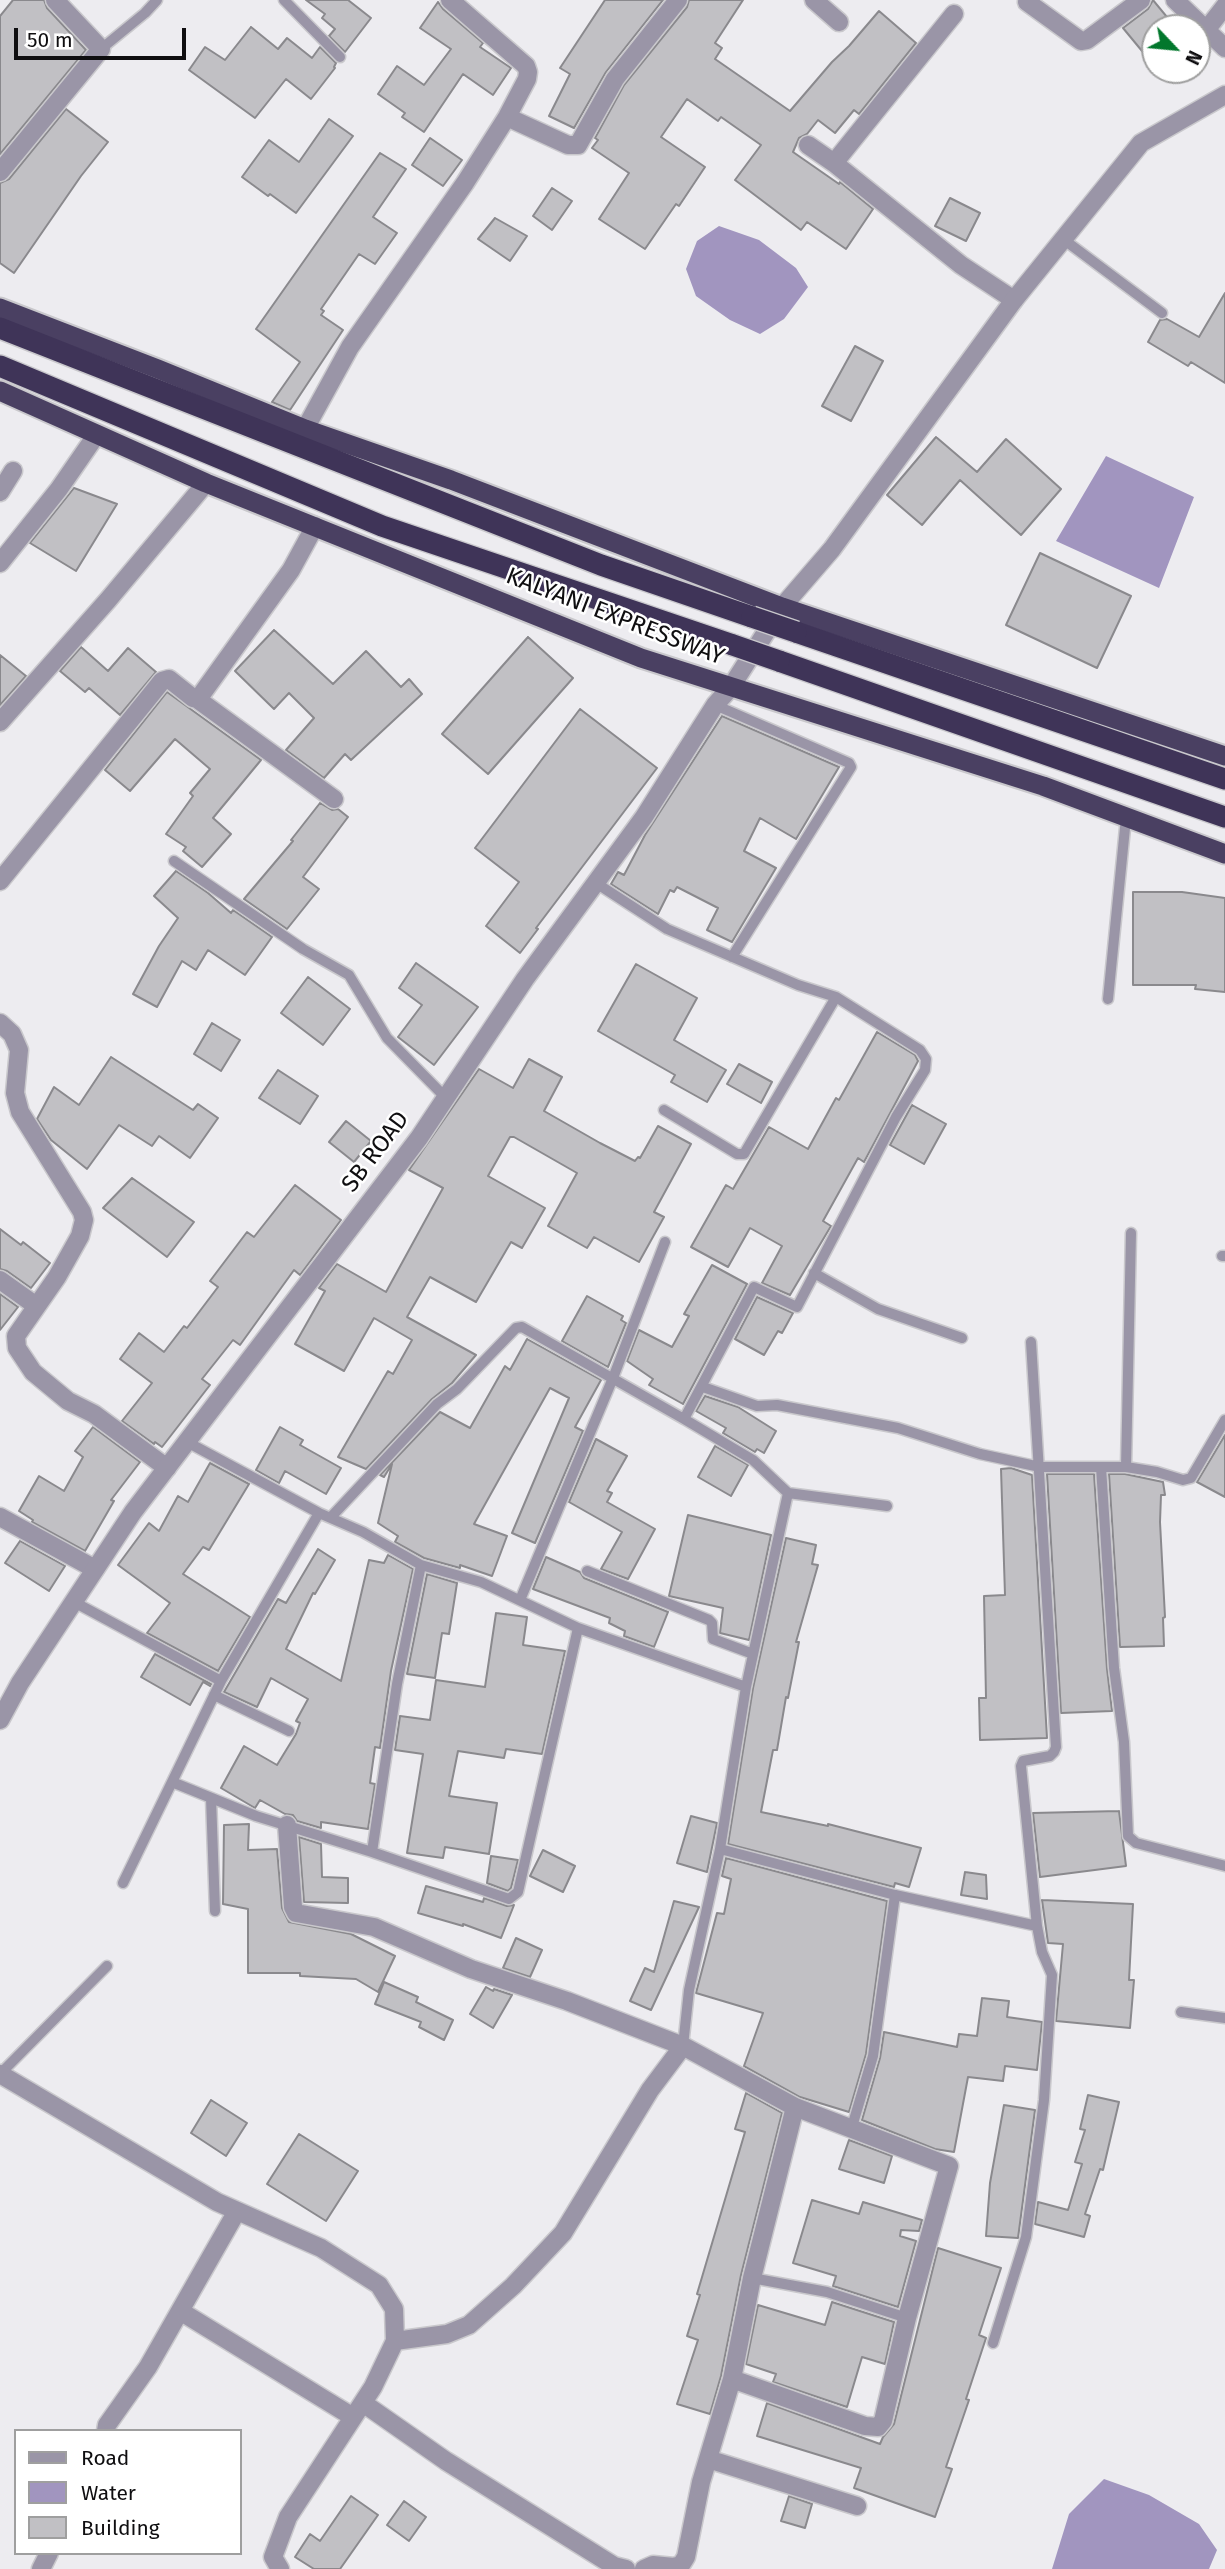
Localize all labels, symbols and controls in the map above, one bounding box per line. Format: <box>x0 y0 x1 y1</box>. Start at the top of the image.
scale bar <box>18 14 189 58</box>
north arrow <box>1141 14 1211 84</box>
text: 50 m <box>27 27 73 53</box>
text: N <box>1180 47 1207 68</box>
street label: KALYANI EXPRESSWAY <box>502 562 728 672</box>
street label: SB ROAD <box>336 1106 416 1198</box>
legend <box>14 2429 242 2555</box>
text: Road <box>81 2445 129 2471</box>
text: Water <box>81 2480 136 2506</box>
text: Building <box>81 2515 160 2541</box>

